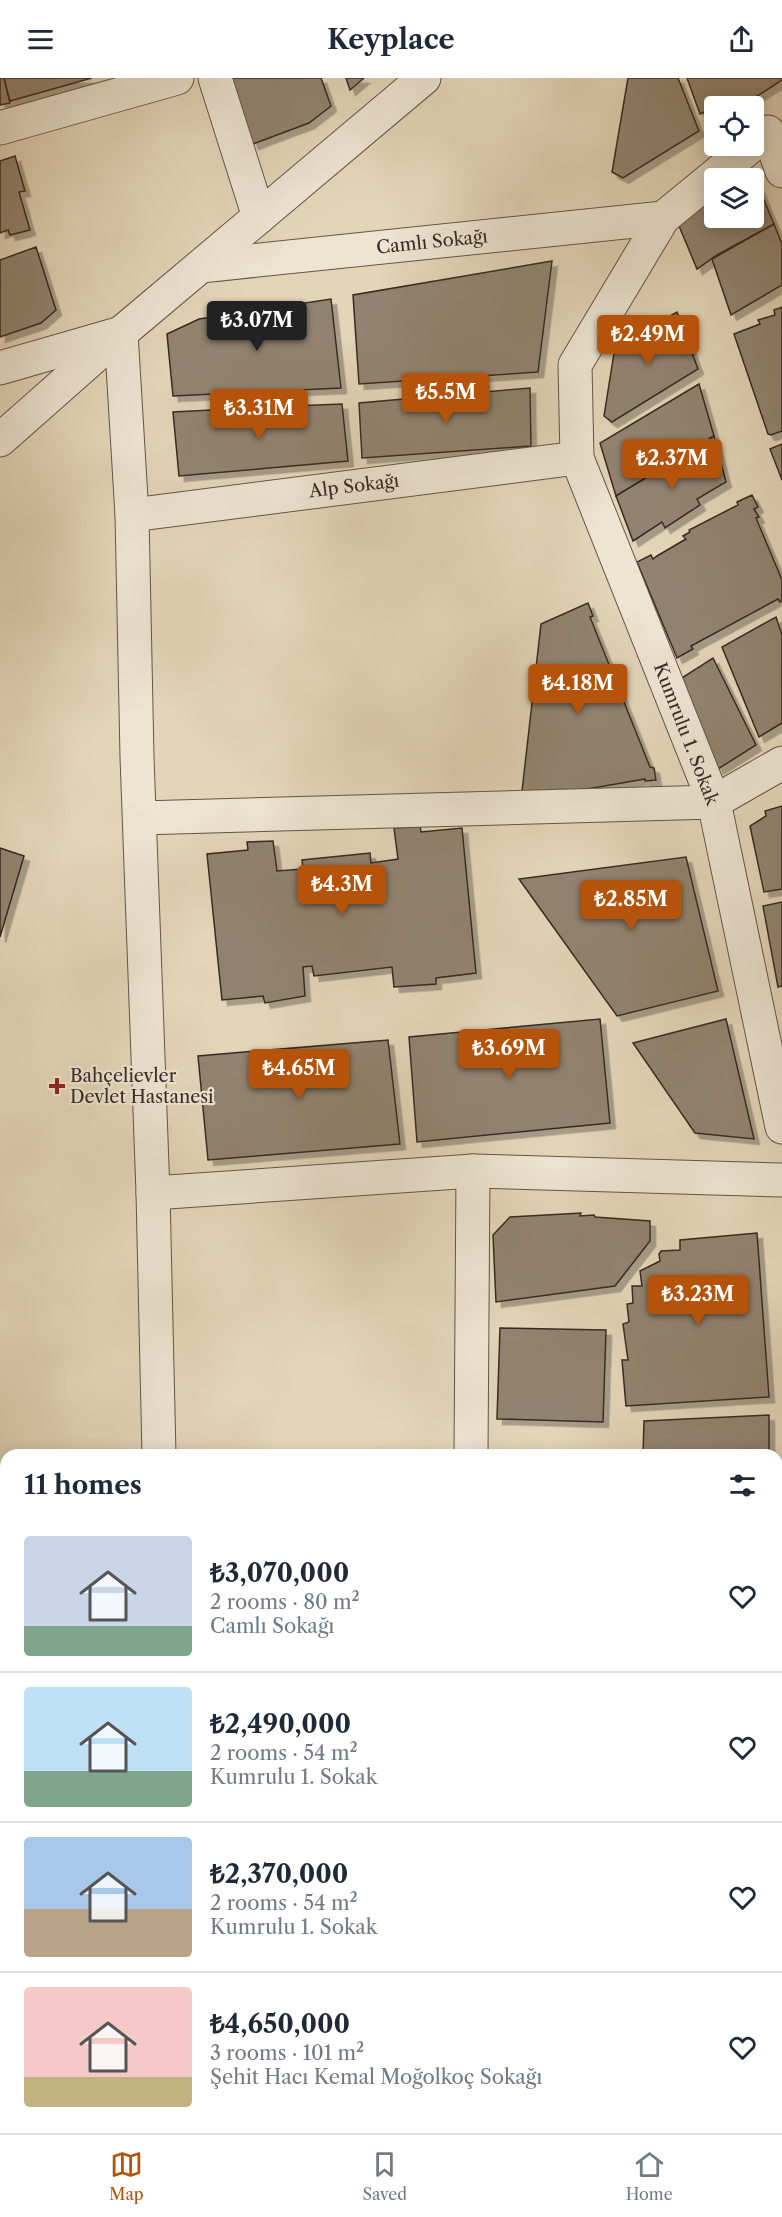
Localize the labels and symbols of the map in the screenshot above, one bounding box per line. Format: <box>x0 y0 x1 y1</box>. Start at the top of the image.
street label: Camlı Sokağı <box>375 225 489 259</box>
pin: ₺3.07M <box>208 301 306 352</box>
pin: ₺2.49M <box>599 315 697 366</box>
pin: ₺5.5M <box>404 373 488 424</box>
pin: ₺3.31M <box>210 389 308 440</box>
pin: ₺2.37M <box>623 439 721 490</box>
street label: Alp Sokağı <box>307 469 401 503</box>
street label: Kumrulu 1. Sokak <box>649 660 724 810</box>
pin: ₺4.18M <box>529 664 627 715</box>
pin: ₺4.3M <box>300 865 384 916</box>
pin: ₺2.85M <box>582 880 680 931</box>
pin: ₺3.69M <box>460 1029 558 1080</box>
pin: ₺4.65M <box>250 1049 348 1100</box>
place label: Bahçelievler Devlet Hastanesi <box>70 1065 214 1108</box>
marker: Bahçelievler Devlet Hastanesi <box>48 1077 66 1095</box>
pin: ₺3.23M <box>649 1275 747 1326</box>

